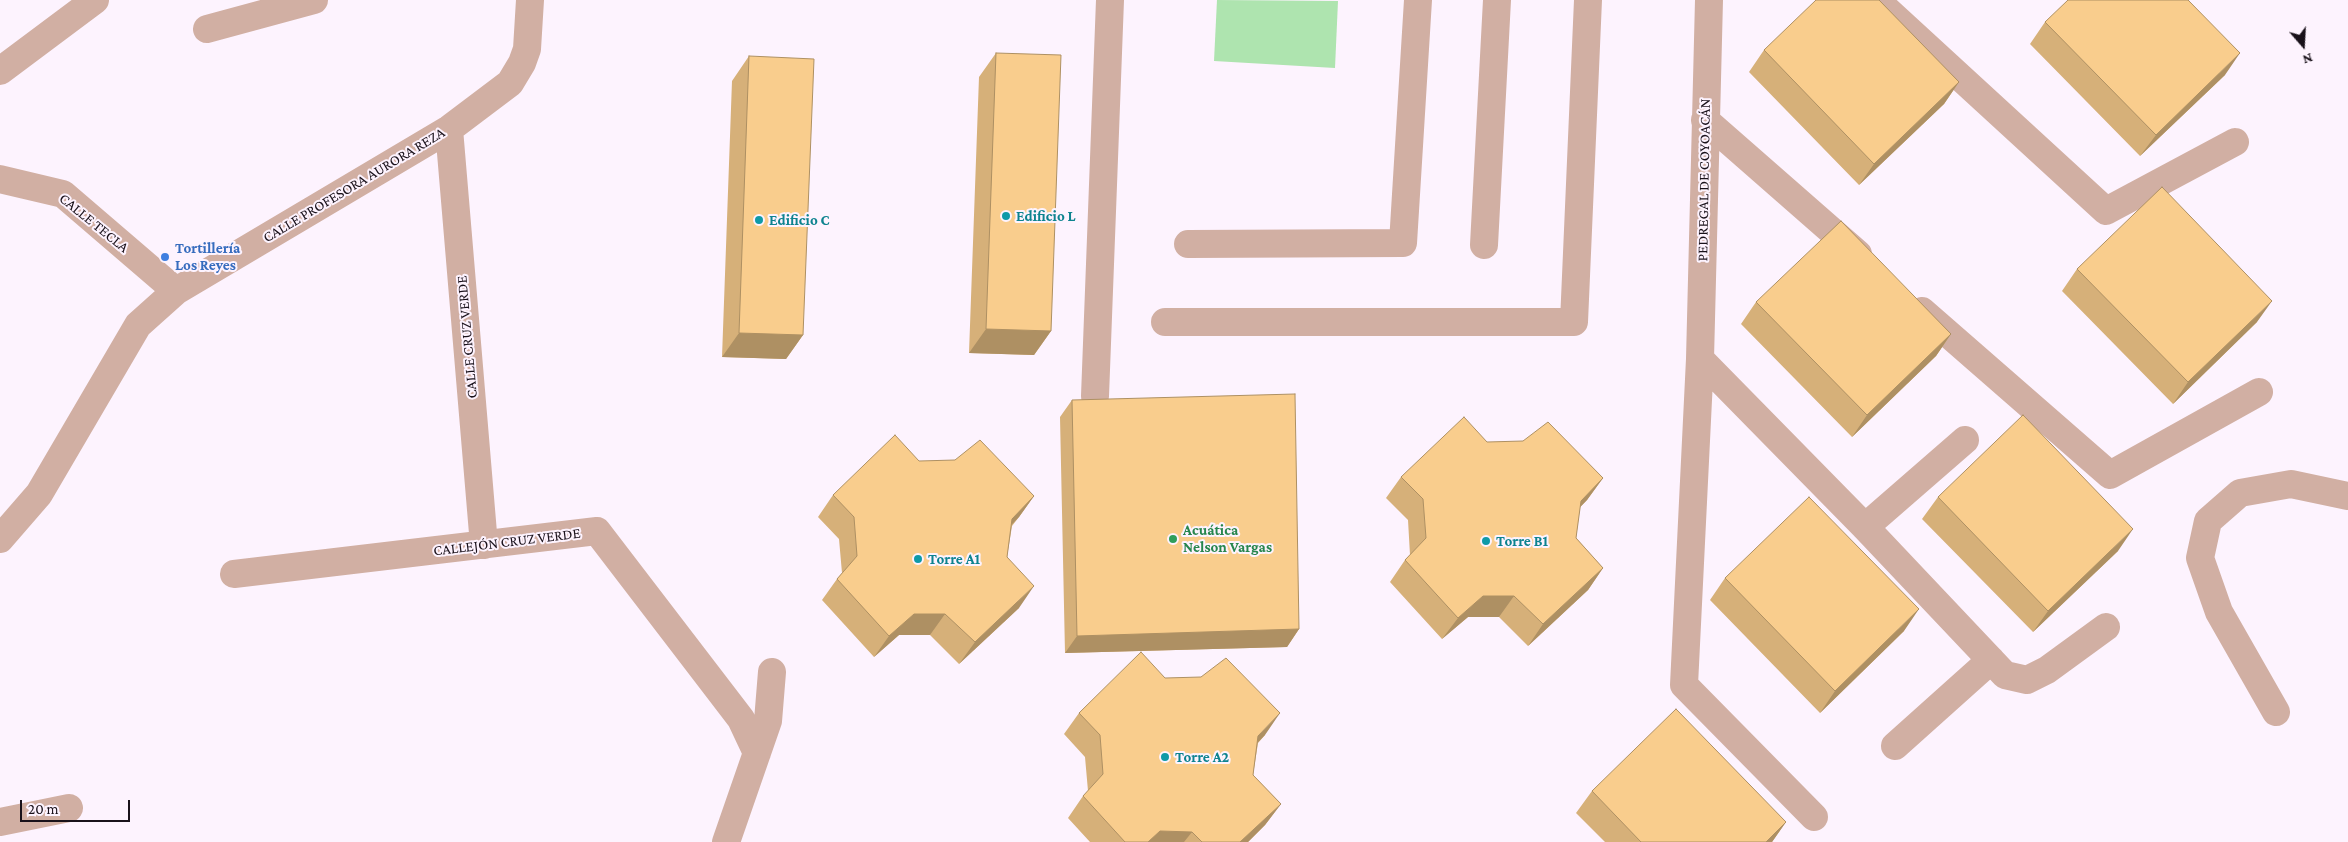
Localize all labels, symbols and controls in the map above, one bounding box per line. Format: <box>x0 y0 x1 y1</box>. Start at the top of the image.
north arrow <box>2278 20 2328 70</box>
text: N <box>2301 50 2315 68</box>
street label: PEDREGAL DE COYOACÁN <box>1694 99 1714 261</box>
street label: CALLE PROFESORA AURORA REZA <box>260 123 448 247</box>
street label: CALLE TECLA <box>56 189 132 257</box>
place label: Edificio L <box>1016 207 1076 225</box>
marker: Edificio L <box>1000 210 1012 222</box>
place label: Edificio C <box>769 211 830 229</box>
marker: Edificio C <box>753 214 765 226</box>
place label: Tortillería Los Reyes <box>175 239 240 274</box>
marker: Tortillería Los Reyes <box>159 251 171 263</box>
street label: CALLE CRUZ VERDE <box>453 275 481 399</box>
place label: Acuática Nelson Vargas <box>1183 521 1272 556</box>
street label: CALLEJÓN CRUZ VERDE <box>432 524 582 560</box>
place label: Torre B1 <box>1496 532 1548 550</box>
marker: Acuática Nelson Vargas <box>1167 533 1179 545</box>
marker: Torre B1 <box>1480 535 1492 547</box>
place label: Torre A1 <box>928 550 980 568</box>
marker: Torre A1 <box>912 553 924 565</box>
place label: Torre A2 <box>1175 748 1229 766</box>
marker: Torre A2 <box>1159 751 1171 763</box>
scale bar <box>22 790 132 822</box>
text: 20 m <box>28 801 59 817</box>

